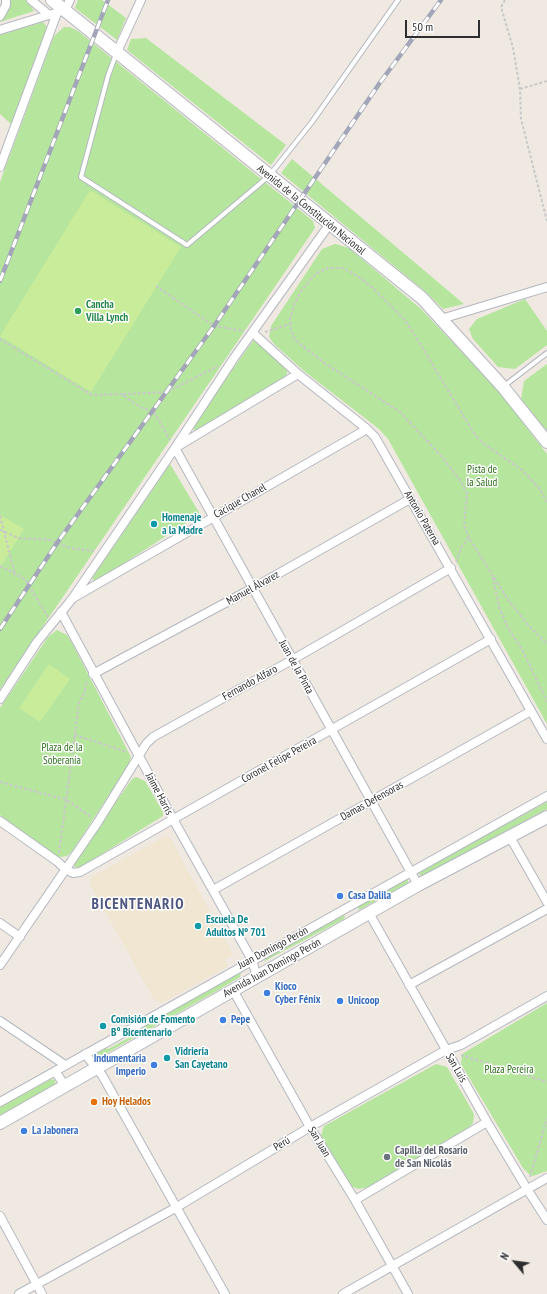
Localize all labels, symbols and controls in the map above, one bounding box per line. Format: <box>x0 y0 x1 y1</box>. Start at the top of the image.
scale bar <box>407 12 482 38</box>
text: 50 m <box>412 19 433 34</box>
street label: Avenida de la Constitución Nacional <box>254 162 368 258</box>
place label: Cancha Villa Lynch <box>86 298 128 324</box>
marker: Cancha Villa Lynch <box>73 306 83 316</box>
park label: Pista de la Salud <box>467 463 497 489</box>
street label: Cacique Chanel <box>211 481 269 521</box>
street label: Antonio Paterna <box>401 488 443 548</box>
place label: Homenaje a la Madre <box>162 511 203 537</box>
marker: Homenaje a la Madre <box>149 519 159 529</box>
street label: Manuel Álvarez <box>224 568 282 608</box>
street label: Juan de la Pinta <box>276 638 316 696</box>
street label: Fernando Alfaro <box>220 662 280 704</box>
street label: Coronel Felipe Pereira <box>239 734 319 786</box>
park label: Plaza de la Soberanía <box>41 741 83 767</box>
street label: Jaime Harris <box>142 771 176 817</box>
street label: Damas Defensoras <box>338 778 406 824</box>
place label: Casa Dalila <box>348 889 391 903</box>
marker: Casa Dalila <box>335 891 345 901</box>
district label: BICENTENARIO <box>92 896 184 914</box>
place label: Escuela De Adultos Nº 701 <box>206 913 266 939</box>
marker: Escuela De Adultos Nº 701 <box>193 921 203 931</box>
street label: Juan Domingo Perón <box>236 924 310 972</box>
street label: Avenida Juan Domingo Perón <box>221 936 323 1000</box>
place label: Kioco Cyber Fénix <box>275 980 321 1006</box>
marker: Kioco Cyber Fénix <box>262 988 272 998</box>
place label: Unicoop <box>348 994 379 1008</box>
marker: Unicoop <box>335 996 345 1006</box>
place label: Comisión de Fomento B° Bicentenario <box>111 1013 195 1039</box>
place label: Pepe <box>231 1013 250 1027</box>
marker: Pepe <box>218 1015 228 1025</box>
marker: Comisión de Fomento B° Bicentenario <box>98 1021 108 1031</box>
place label: Vidriería San Cayetano <box>175 1045 228 1071</box>
street label: San Luis <box>442 1051 470 1085</box>
place label: Indumentaria Imperio <box>94 1052 146 1078</box>
marker: Vidriería San Cayetano <box>162 1053 172 1063</box>
marker: Indumentaria Imperio <box>149 1060 159 1070</box>
park label: Plaza Pereira <box>484 1063 534 1077</box>
place label: Hoy Helados <box>102 1095 151 1109</box>
marker: Hoy Helados <box>89 1097 99 1107</box>
place label: La Jabonera <box>32 1124 78 1138</box>
street label: San Juan <box>305 1124 333 1160</box>
marker: La Jabonera <box>19 1126 29 1136</box>
street label: Perú <box>271 1134 293 1154</box>
place label: Capilla del Rosario de San Nicolás <box>395 1144 468 1170</box>
marker: Capilla del Rosario de San Nicolás <box>382 1152 392 1162</box>
north arrow <box>495 1242 535 1282</box>
text: N <box>497 1250 512 1262</box>

